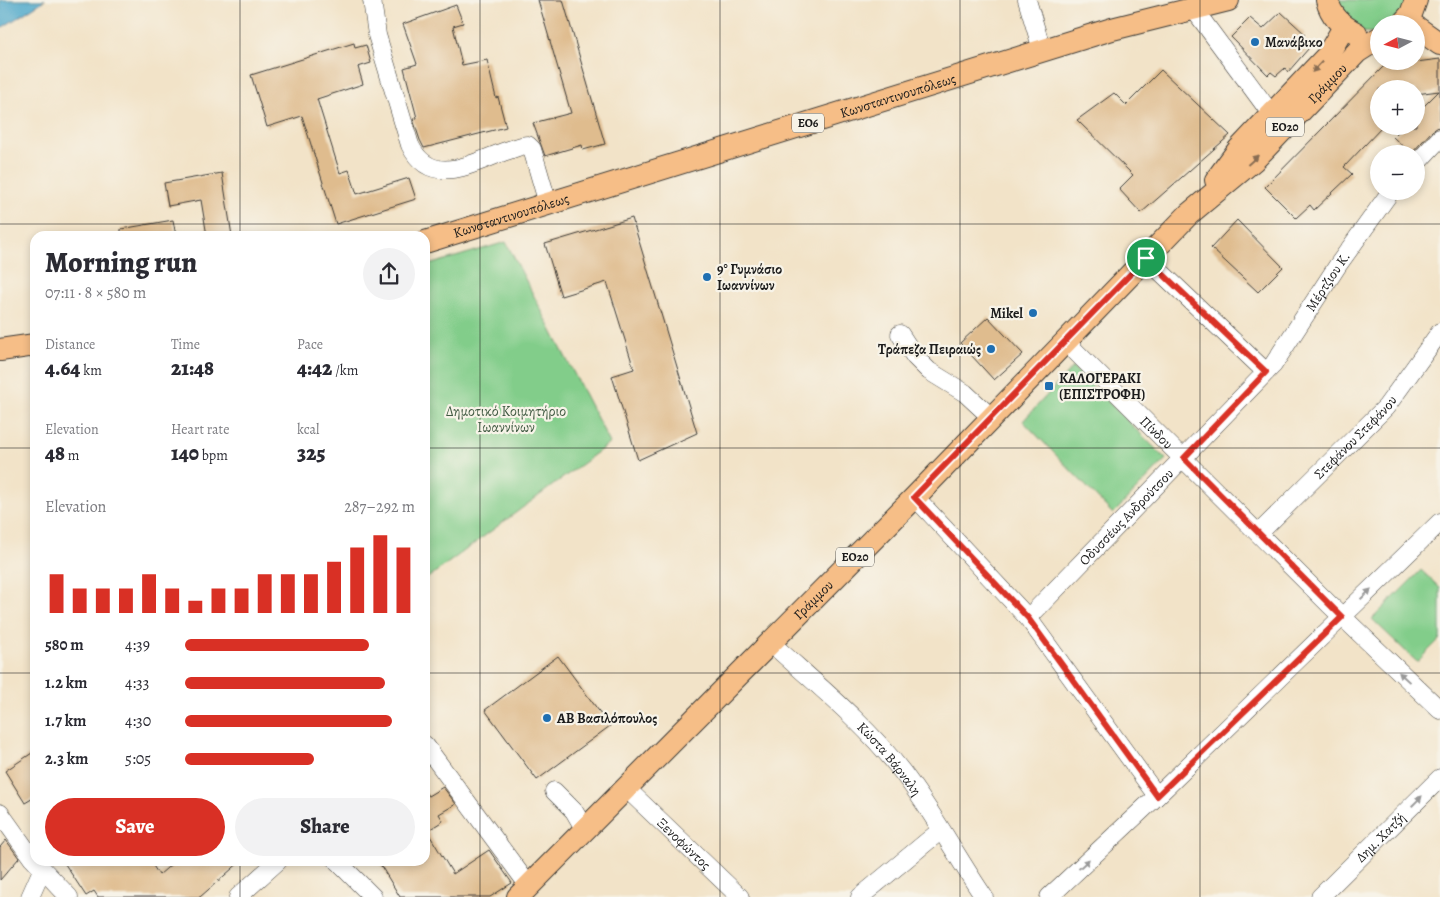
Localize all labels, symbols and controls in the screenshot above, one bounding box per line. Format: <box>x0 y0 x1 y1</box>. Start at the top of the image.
north arrow <box>1370 15 1425 70</box>
map controls <box>1370 15 1425 200</box>
place label: Μανάβικο <box>1265 33 1323 52</box>
marker: Μανάβικο <box>1249 36 1261 48</box>
street label: Γράμμου <box>1304 59 1351 108</box>
one-way arrow <box>1311 60 1323 72</box>
street label: Κωνσταντινουπόλεως <box>838 69 958 123</box>
button: + <box>1370 80 1425 135</box>
road number: ΕΟ6 <box>792 114 824 132</box>
road number: ΕΟ20 <box>1266 118 1304 136</box>
button: − <box>1370 145 1425 200</box>
one-way arrow <box>1247 154 1259 166</box>
street label: Κωνσταντινουπόλεως <box>451 189 571 243</box>
pin <box>1125 237 1167 279</box>
text: Morning run <box>45 244 197 282</box>
icon: arrive <box>1132 244 1160 272</box>
button: share <box>363 248 415 300</box>
street label: Μέρτζιου Κ. <box>1301 248 1355 315</box>
place label: 9° Γυμνάσιο Ιωαννίνων <box>717 260 782 295</box>
marker: 9° Γυμνάσιο Ιωαννίνων <box>701 271 713 283</box>
text: 07:11 · 8 × 580 m <box>45 282 146 304</box>
place label: Mikel <box>990 304 1023 323</box>
marker: Mikel <box>1027 307 1039 319</box>
text: Distance <box>45 335 95 354</box>
text: Time <box>171 335 200 354</box>
text: Pace <box>297 335 323 354</box>
place label: Τράπεζα Πειραιώς <box>878 340 981 359</box>
marker: Τράπεζα Πειραιώς <box>985 343 997 355</box>
text: 4.64 <box>45 354 80 382</box>
text: 21:48 <box>171 354 214 382</box>
text: 4:42 <box>297 354 332 382</box>
text: km <box>80 361 102 380</box>
text: /km <box>332 361 358 380</box>
place label: ΚΑΛΟΓΕΡΑΚΙ (ΕΠΙΣΤΡΟΦΗ) <box>1059 369 1145 404</box>
marker: ΚΑΛΟΓΕΡΑΚΙ (ΕΠΙΣΤΡΟΦΗ) <box>1043 380 1055 392</box>
street label: Στεφάνου Στεφάνου <box>1310 392 1401 483</box>
park label: Δημοτικό Κοιμητήριο Ιωαννίνων <box>446 402 566 437</box>
street label: Πίνδου <box>1136 412 1177 453</box>
text: Elevation <box>45 420 99 439</box>
text: Heart rate <box>171 420 229 439</box>
text: kcal <box>297 420 319 439</box>
text: 48 <box>45 439 65 467</box>
text: 140 <box>171 439 199 467</box>
text: 325 <box>297 439 325 467</box>
text: m <box>65 446 80 465</box>
text: bpm <box>199 446 228 465</box>
street label: Οδυσσέως Ανδρούτσου <box>1075 464 1178 570</box>
text: Elevation <box>45 496 106 518</box>
text: 287–292 m <box>344 496 415 518</box>
road number: ΕΟ20 <box>836 548 874 566</box>
street label: Γράμμου <box>789 576 838 624</box>
one-way arrow <box>1360 588 1372 600</box>
text: 580 m <box>45 634 84 656</box>
text: 4:39 <box>125 634 150 656</box>
one-way arrow <box>1399 671 1411 683</box>
text: 1.2 km <box>45 672 87 694</box>
text: 4:33 <box>125 672 149 694</box>
place label: ΑΒ Βασιλόπουλος <box>556 709 657 728</box>
text: 1.7 km <box>45 710 86 732</box>
text: 4:30 <box>125 710 151 732</box>
marker: ΑΒ Βασιλόπουλος <box>541 712 553 724</box>
street label: Κώστα Βάρναλη <box>853 718 926 800</box>
text: 2.3 km <box>45 748 88 770</box>
text: 5:05 <box>125 748 151 770</box>
one-way arrow <box>1411 795 1423 807</box>
button: Save <box>45 798 225 856</box>
button: Share <box>235 798 415 856</box>
street label: Δημ. Χατζή <box>1352 809 1410 866</box>
street label: Ξενοφώντος <box>653 814 715 874</box>
one-way arrow <box>1078 858 1090 870</box>

